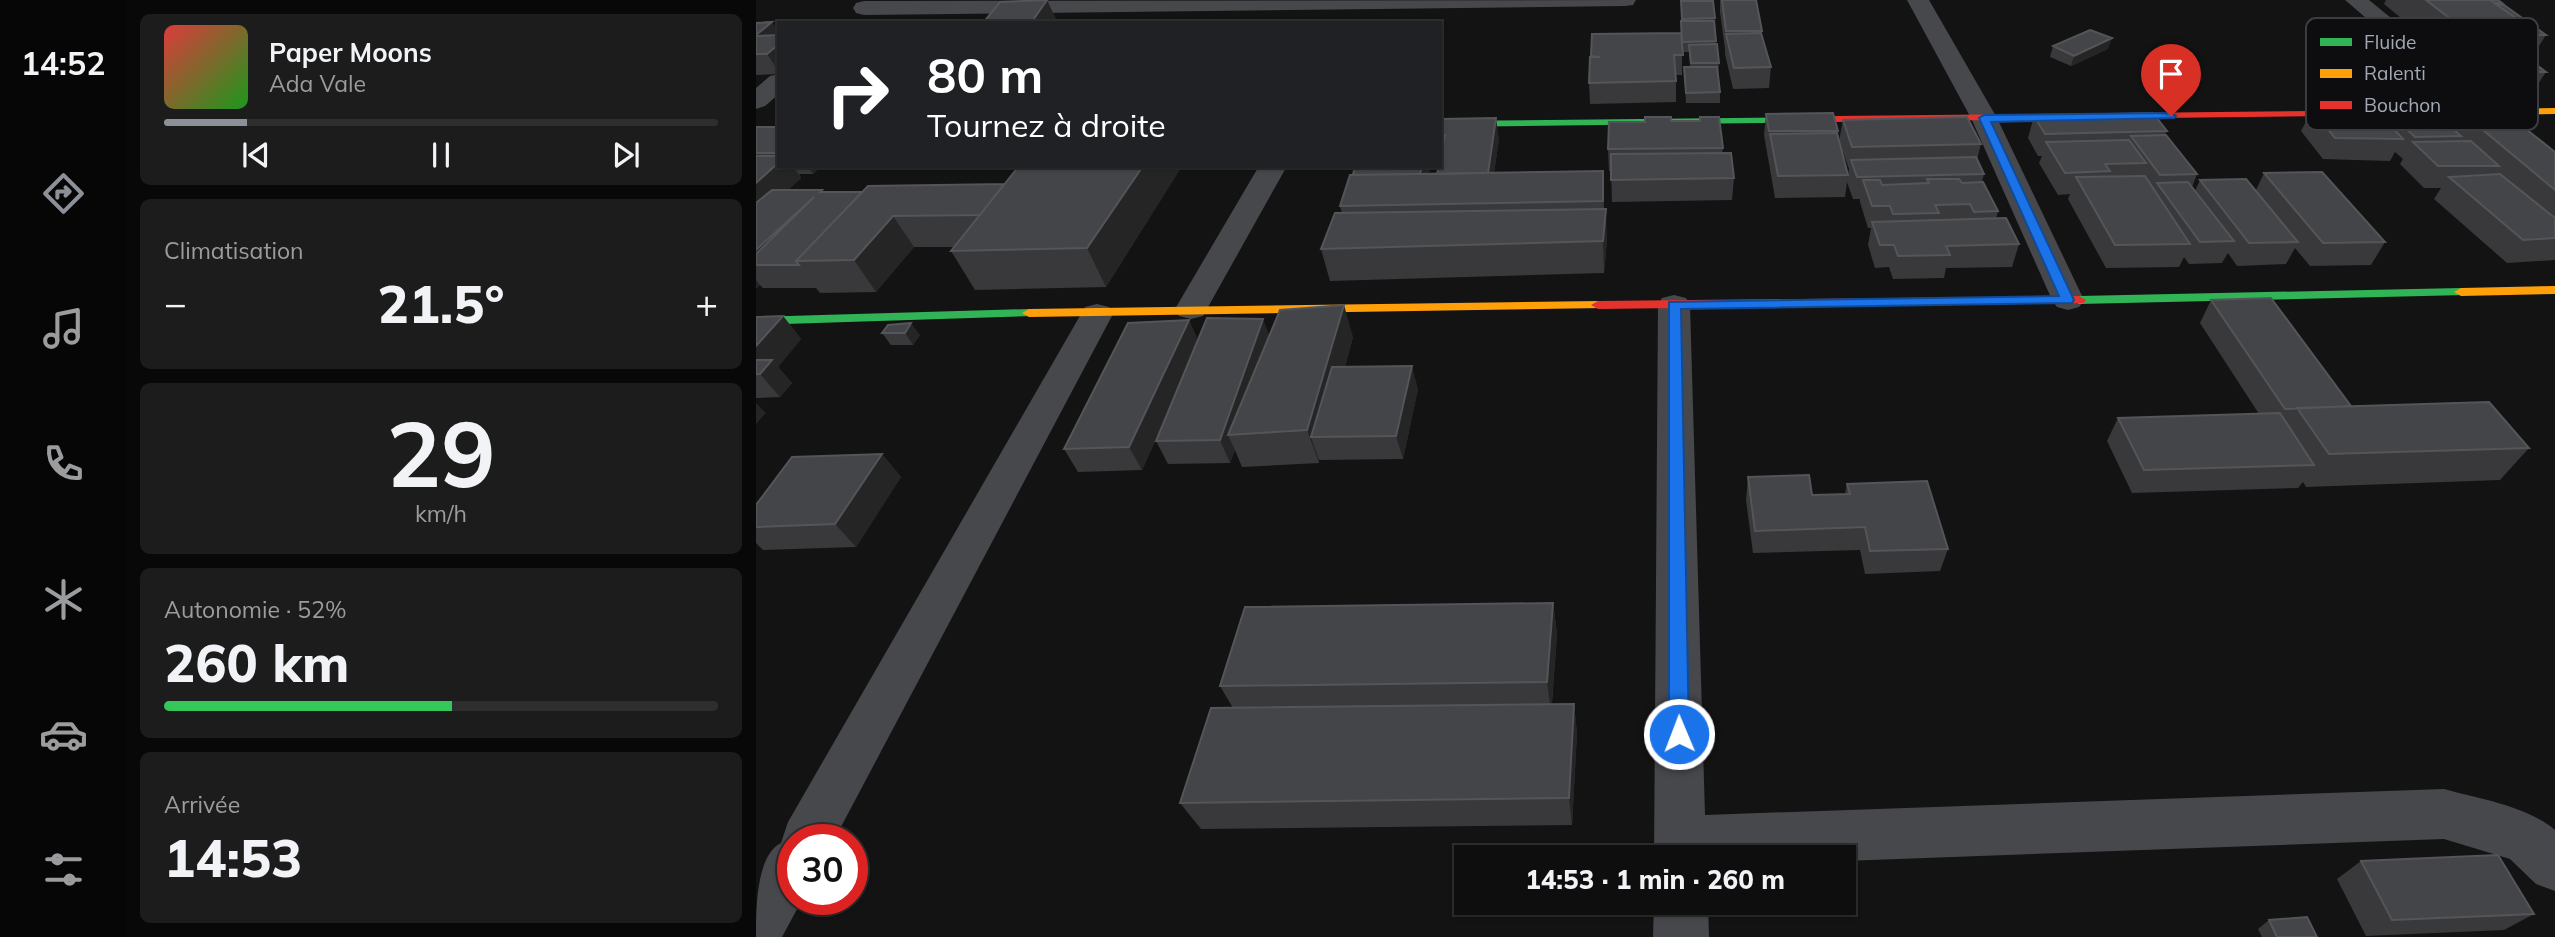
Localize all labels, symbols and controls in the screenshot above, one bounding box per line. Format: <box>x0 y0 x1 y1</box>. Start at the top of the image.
legend <box>2306 18 2538 130</box>
text: Fluide <box>2364 30 2416 54</box>
text: Paper Moons <box>269 36 432 69</box>
text: 14:52 <box>21 43 105 83</box>
text: 80 m <box>927 44 1043 105</box>
pin <box>2141 44 2201 116</box>
icon: right <box>812 49 903 140</box>
icon: arrive <box>2152 55 2190 93</box>
text: Ralenti <box>2364 61 2426 85</box>
text: Ada Vale <box>269 69 366 98</box>
text: Bouchon <box>2364 93 2441 117</box>
text: Tournez à droite <box>927 105 1166 145</box>
icon: previous <box>237 136 275 174</box>
icon: pause <box>422 136 460 174</box>
icon: next <box>607 136 645 174</box>
icon: directions <box>39 169 88 218</box>
text: Climatisation <box>164 236 304 265</box>
text: 21.5° <box>377 271 505 336</box>
text: − <box>164 279 187 327</box>
text: + <box>695 279 718 327</box>
icon: music <box>39 304 88 353</box>
text: 29 <box>386 396 496 510</box>
icon: phone <box>39 439 88 488</box>
text: km/h <box>415 499 467 528</box>
icon: climate <box>39 575 88 624</box>
text: Autonomie · 52% <box>164 595 347 624</box>
text: 260 km <box>164 630 349 695</box>
position arrow <box>1642 697 1716 771</box>
icon: car <box>39 710 88 759</box>
text: Arrivée <box>164 790 240 819</box>
speed limit sign: 30 <box>777 824 868 915</box>
text: 14:53 <box>164 825 302 890</box>
icon: filters <box>39 845 88 894</box>
text: 14:53 · 1 min · 260 m <box>1525 863 1785 896</box>

